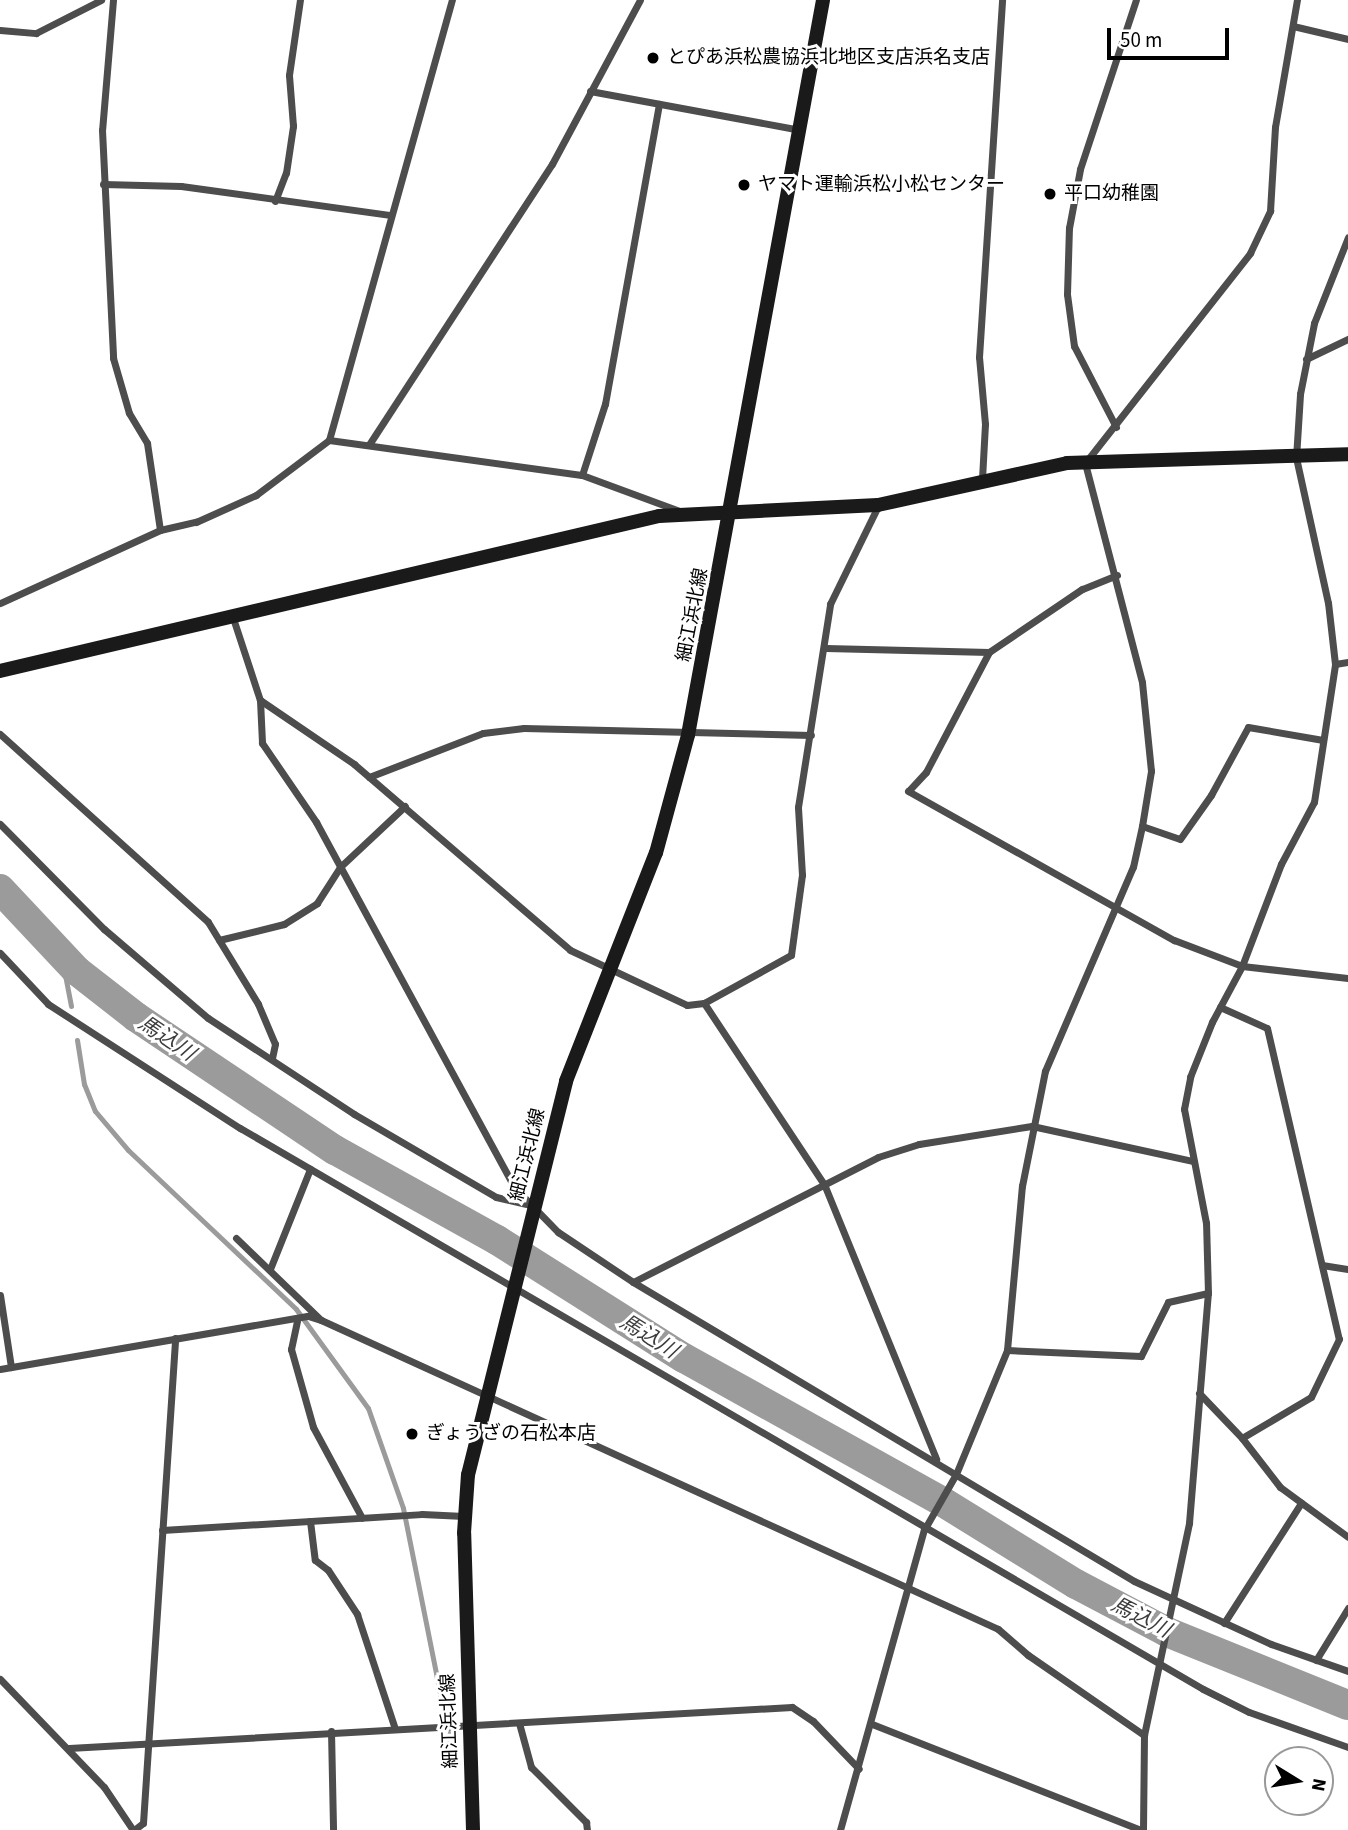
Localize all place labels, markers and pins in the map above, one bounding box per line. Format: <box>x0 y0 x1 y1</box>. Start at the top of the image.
place label: とぴあ浜松農協浜北地区支店浜名支店 <box>667 47 990 69</box>
marker: とぴあ浜松農協浜北地区支店浜名支店 <box>645 50 661 66</box>
place label: ヤマト運輸浜松小松センター <box>758 174 1005 196</box>
marker: ヤマト運輸浜松小松センター <box>736 177 752 193</box>
place label: 平口幼稚園 <box>1064 183 1159 205</box>
marker: 平口幼稚園 <box>1042 186 1058 202</box>
place label: ぎょうざの石松本店 <box>426 1423 597 1445</box>
marker: ぎょうざの石松本店 <box>404 1426 420 1442</box>

